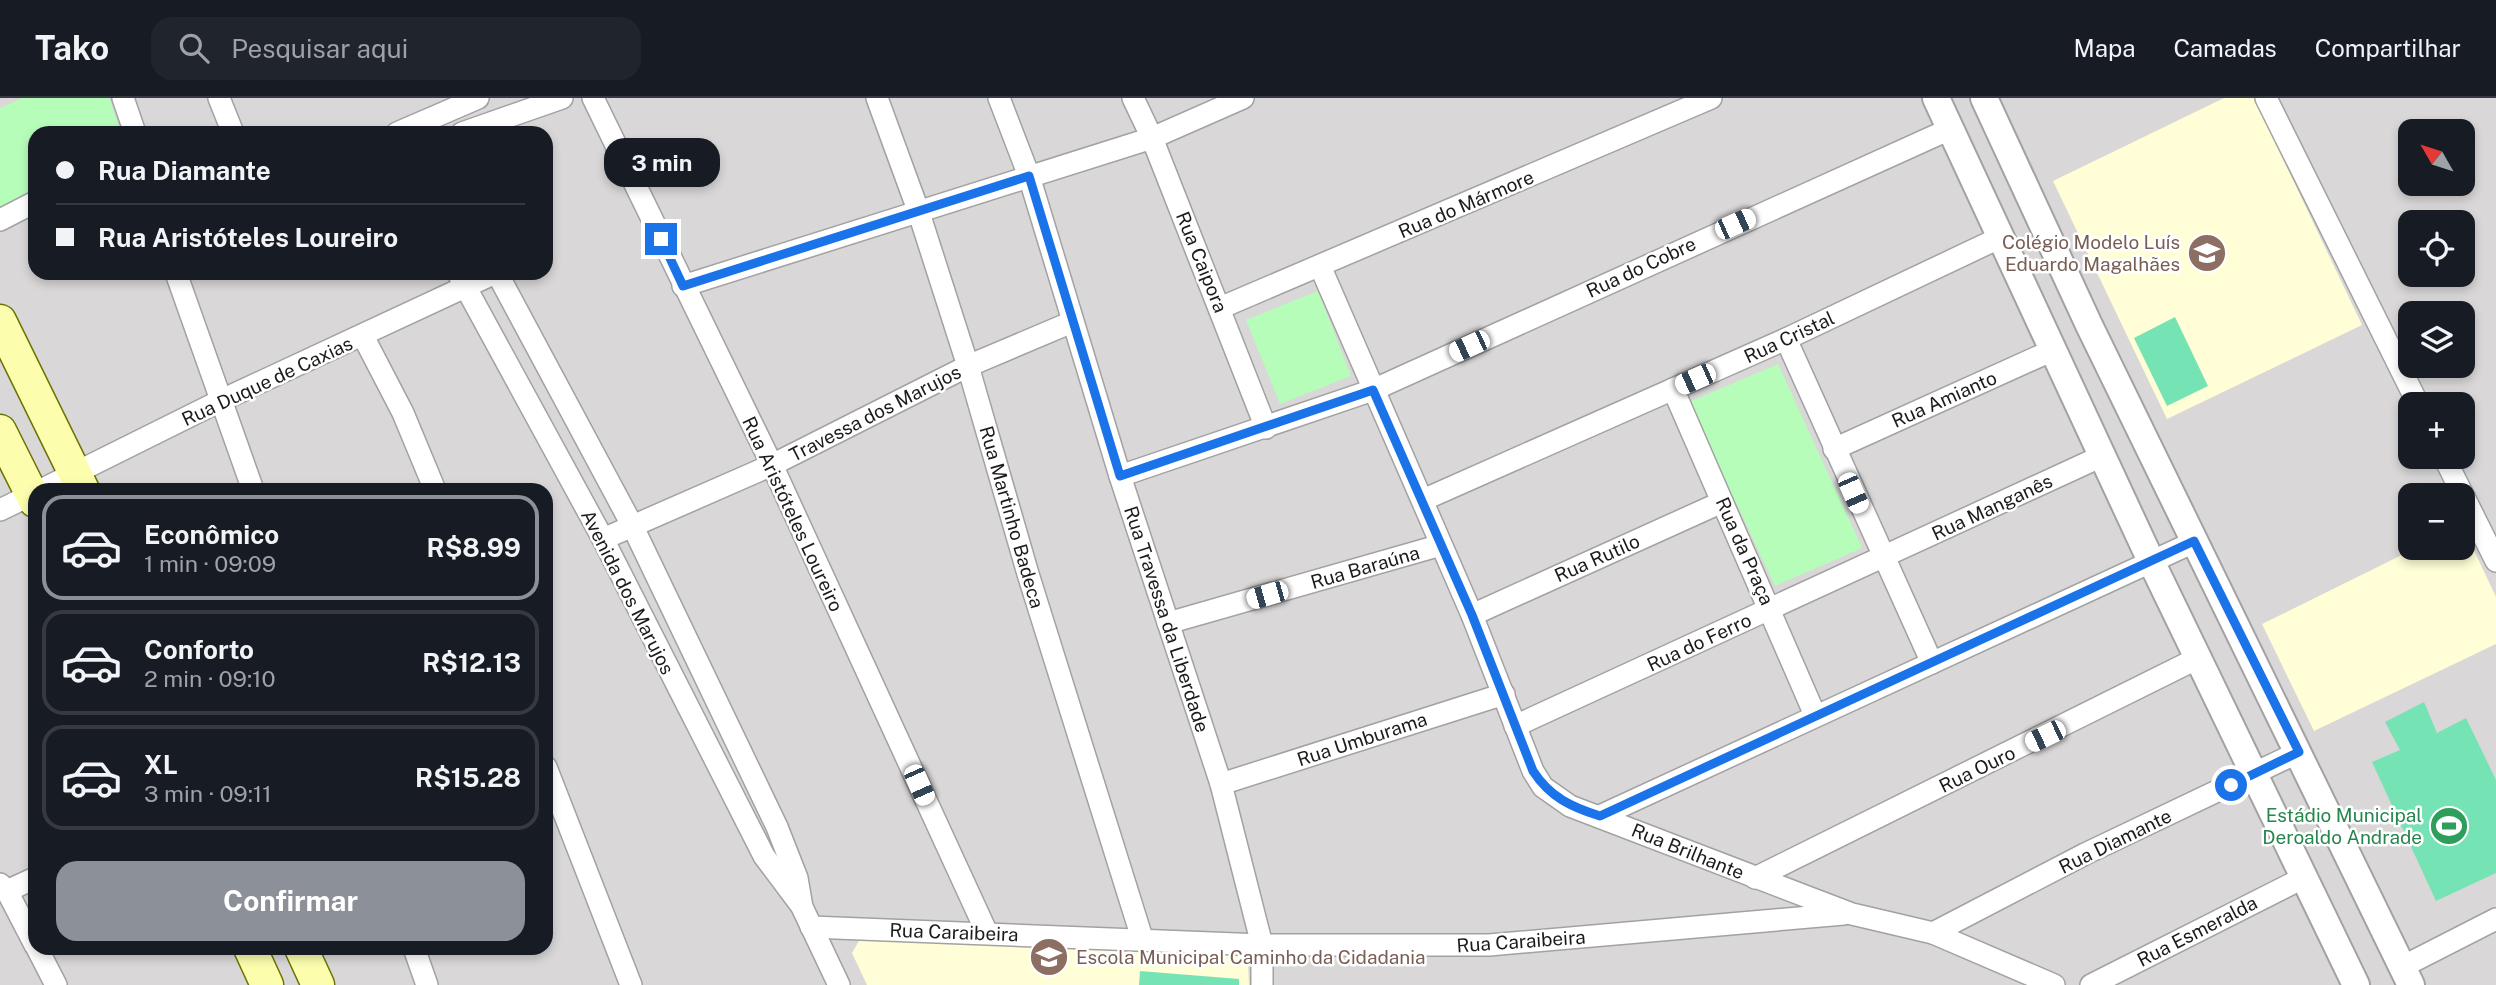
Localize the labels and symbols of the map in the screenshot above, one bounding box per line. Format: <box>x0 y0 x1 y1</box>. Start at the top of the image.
north arrow <box>2398 119 2474 196</box>
callout: 3 min <box>603 138 719 186</box>
street label: Rua do Mármore <box>1395 166 1537 242</box>
car <box>1712 206 1759 242</box>
street label: Rua Caipora <box>1172 208 1232 316</box>
route end <box>645 223 677 255</box>
place label: Colégio Modelo Luís Eduardo Magalhães <box>2002 231 2180 275</box>
street label: Rua do Cobre <box>1583 232 1699 302</box>
school or university icon: Colégio Modelo Luís Eduardo Magalhães <box>2186 232 2228 274</box>
street label: Rua Cristal <box>1740 307 1838 367</box>
car <box>1446 328 1493 364</box>
street label: Rua Duque de Caxias <box>178 332 356 430</box>
street label: Travessa dos Marujos <box>786 360 964 466</box>
car <box>1672 361 1719 397</box>
street label: Rua Amianto <box>1888 366 2000 432</box>
street label: Rua Aristóteles Loureiro <box>738 413 848 615</box>
street label: Rua Martinho Badeca <box>975 423 1049 611</box>
street label: Rua Manganês <box>1928 469 2056 545</box>
car <box>1835 470 1872 516</box>
street label: Rua da Praça <box>1711 494 1779 608</box>
street label: Rua Travessa da Liberdade <box>1120 503 1214 735</box>
street label: Avenida dos Marujos <box>577 506 679 678</box>
street label: Rua Rutilo <box>1551 529 1643 587</box>
street label: Rua Baraúna <box>1308 541 1422 593</box>
car <box>1244 579 1291 611</box>
street label: Rua do Ferro <box>1643 608 1755 676</box>
street label: Rua Umburama <box>1294 708 1430 770</box>
car <box>2022 717 2069 755</box>
street label: Rua Ouro <box>1935 741 2019 797</box>
car <box>901 762 938 808</box>
route start <box>2215 769 2247 801</box>
street label: Rua Diamante <box>2055 804 2175 878</box>
place label: Estádio Municipal Deroaldo Andrade <box>2262 804 2422 848</box>
sports icon: Estádio Municipal Deroaldo Andrade <box>2428 805 2470 847</box>
street label: Rua Brilhante <box>1629 818 1747 884</box>
street label: Rua Esmeralda <box>2133 891 2261 971</box>
street label: Rua Caraibeira <box>889 919 1019 945</box>
street label: Rua Caraibeira <box>1456 926 1586 956</box>
school or university icon: Escola Municipal Caminho da Cidadania <box>1028 936 1070 978</box>
place label: Escola Municipal Caminho da Cidadania <box>1076 946 1425 968</box>

